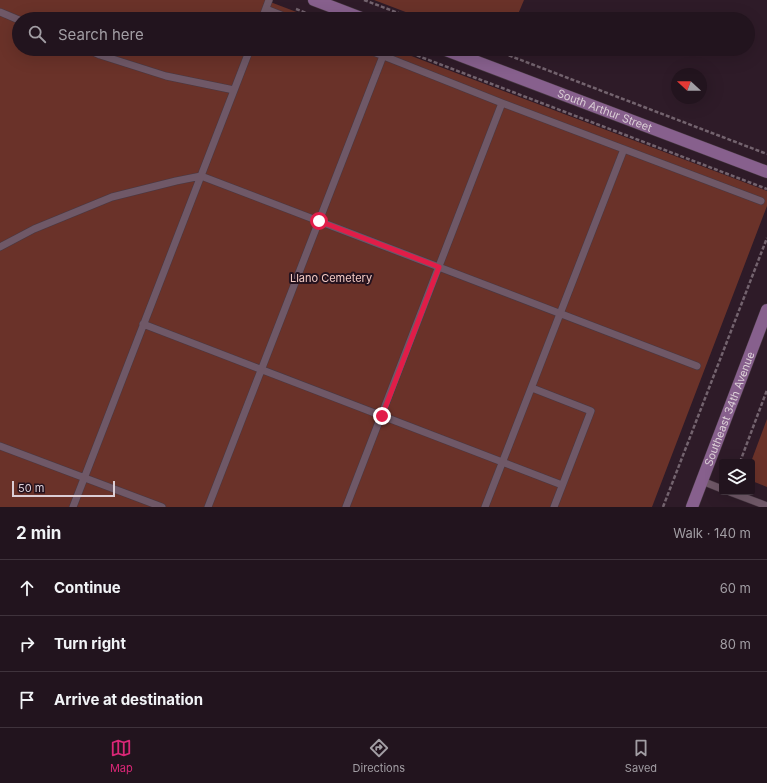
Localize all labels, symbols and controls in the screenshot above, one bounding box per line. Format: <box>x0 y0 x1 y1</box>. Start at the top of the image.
search box <box>12 12 755 56</box>
icon: search <box>26 23 48 45</box>
text: Search here <box>58 25 144 44</box>
north arrow <box>671 68 707 104</box>
street label: South Arthur Street <box>555 86 654 135</box>
route start <box>310 212 328 230</box>
park label: Llano Cemetery <box>290 271 372 285</box>
street label: Southeast 34th Avenue <box>701 350 757 468</box>
route end <box>373 407 391 425</box>
map controls <box>719 459 755 495</box>
button: layers <box>719 459 755 495</box>
scale bar <box>12 479 115 498</box>
text: 50 m <box>18 481 44 495</box>
text: 2 min <box>16 523 61 543</box>
text: Walk · 140 m <box>673 525 751 541</box>
icon: ahead <box>16 577 38 599</box>
text: Continue <box>54 578 121 597</box>
text: 60 m <box>720 580 751 596</box>
icon: right <box>16 633 38 655</box>
text: Turn right <box>54 634 126 653</box>
text: 80 m <box>720 636 751 652</box>
icon: arrive <box>16 689 38 711</box>
text: Arrive at destination <box>54 690 203 709</box>
tab: Map <box>110 737 133 775</box>
tab: Directions <box>353 737 405 775</box>
tab: Saved <box>625 737 657 775</box>

